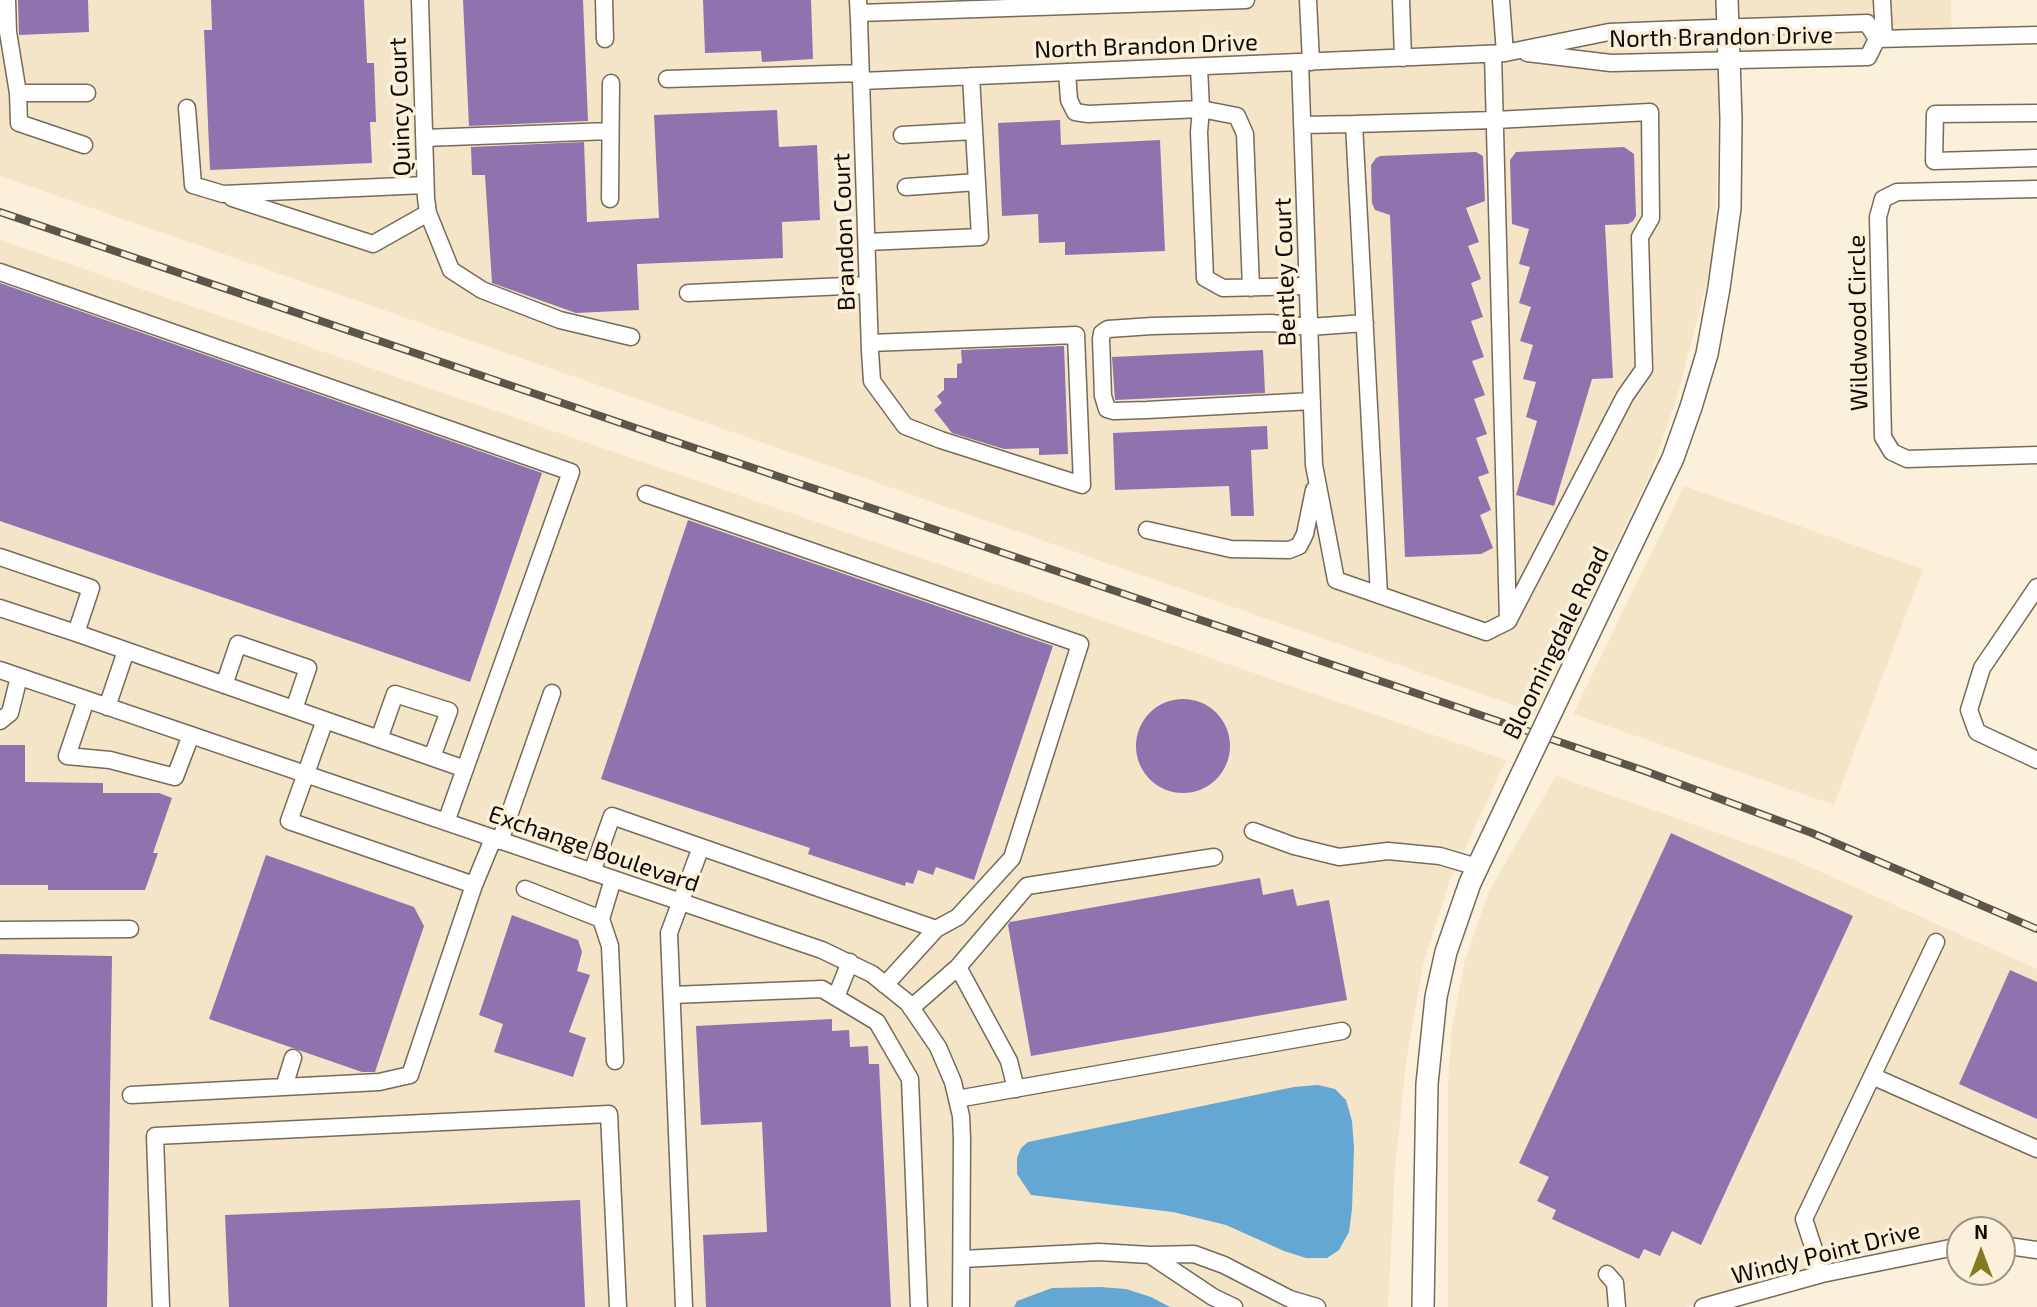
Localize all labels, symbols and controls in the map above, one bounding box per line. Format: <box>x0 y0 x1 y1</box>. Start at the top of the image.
street label: North Brandon Drive <box>1609 21 1833 53</box>
street label: North Brandon Drive <box>1034 28 1258 64</box>
street label: Quincy Court <box>383 37 417 177</box>
street label: Brandon Court <box>827 153 861 311</box>
street label: Bentley Court <box>1268 197 1302 347</box>
street label: Wildwood Circle <box>1842 235 1874 411</box>
street label: Bloomingdale Road <box>1497 542 1615 744</box>
street label: Exchange Boulevard <box>485 799 703 899</box>
street label: Windy Point Drive <box>1729 1216 1923 1290</box>
north arrow <box>1946 1216 2016 1286</box>
text: N <box>1974 1220 1988 1243</box>

